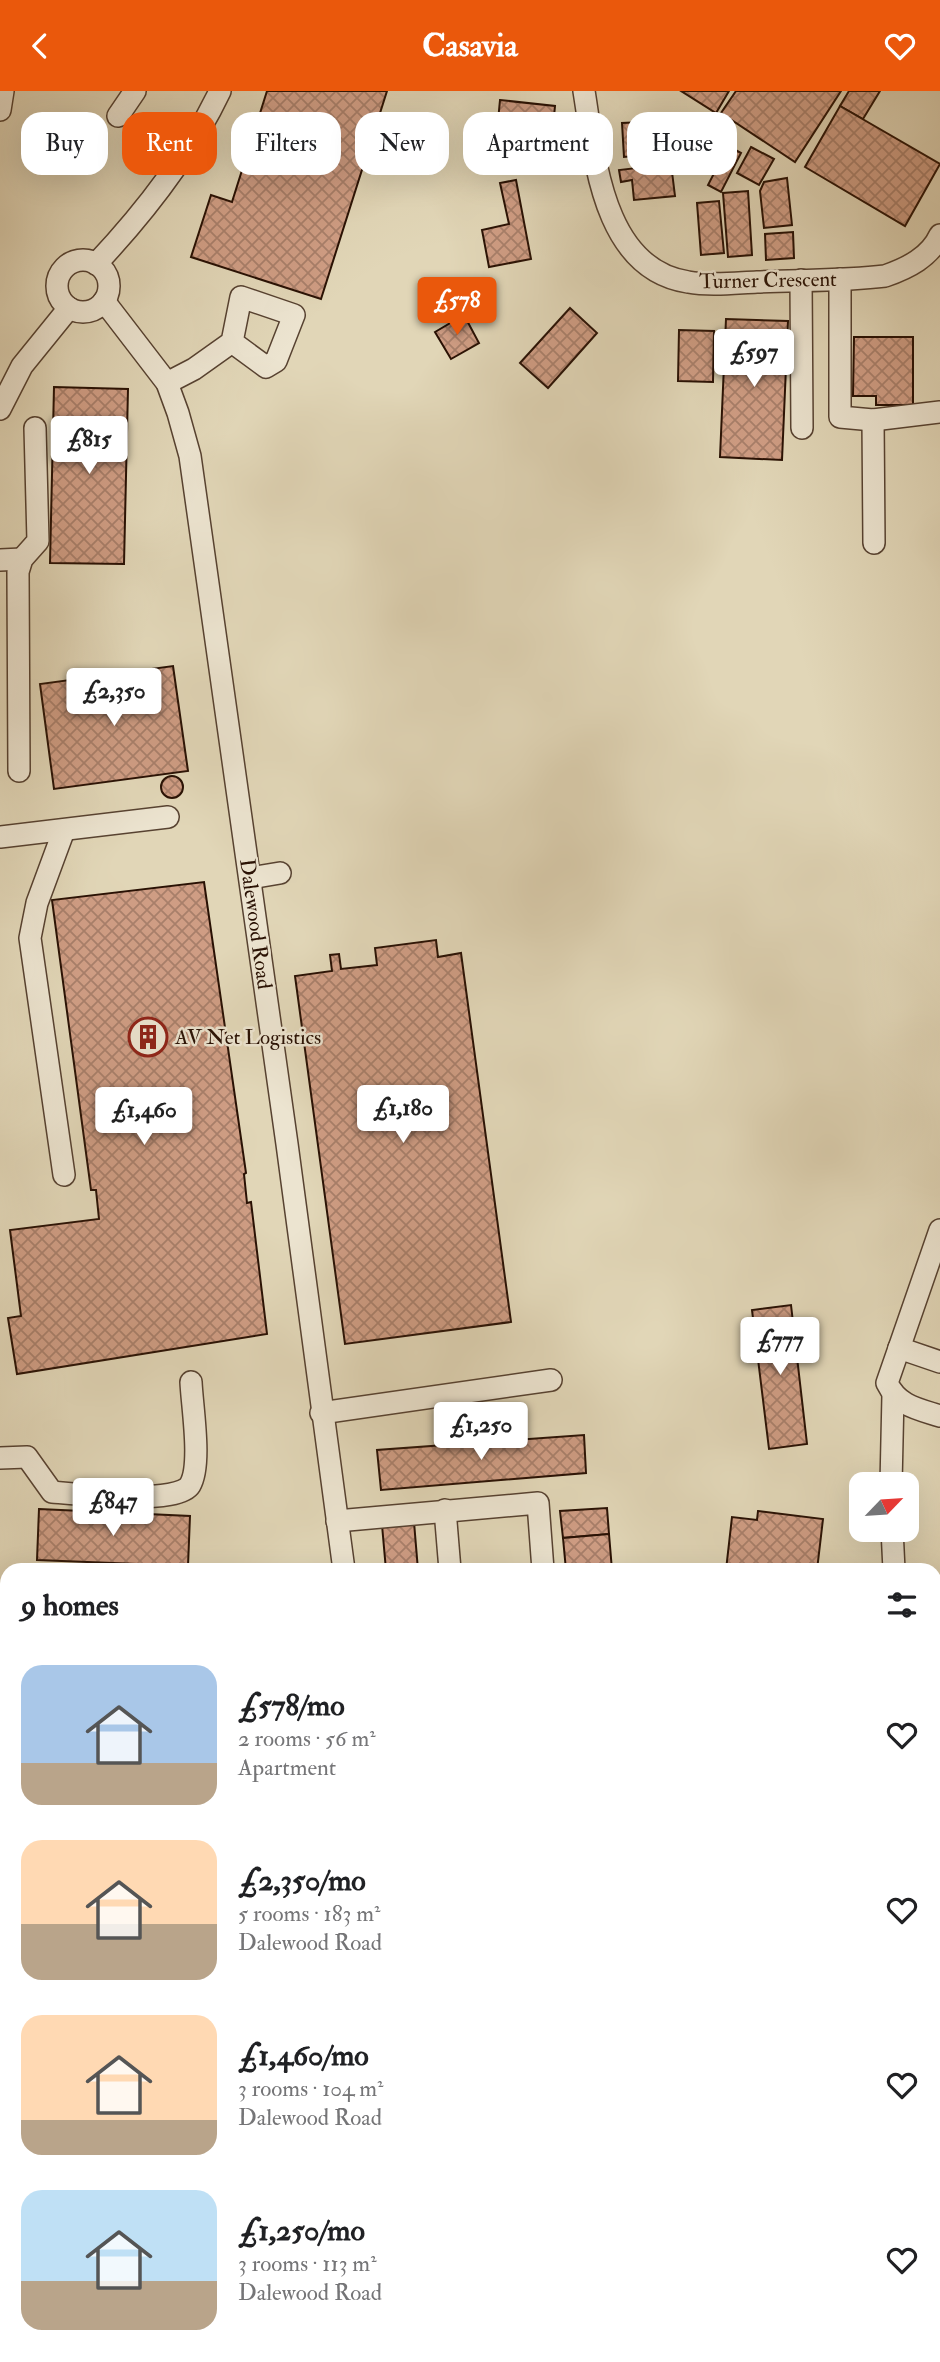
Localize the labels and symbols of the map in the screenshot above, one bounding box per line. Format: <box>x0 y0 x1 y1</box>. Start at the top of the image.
street label: Turner Crescent <box>699 266 837 295</box>
pin: £578 <box>416 278 498 337</box>
pin: £597 <box>713 329 795 389</box>
pin: £815 <box>48 417 130 476</box>
pin: £2,350 <box>57 669 171 728</box>
street label: Dalewood Road <box>233 857 278 992</box>
building icon: AV Net Logistics <box>127 1016 169 1058</box>
place label: AV Net Logistics <box>174 1024 321 1051</box>
pin: £1,180 <box>346 1086 460 1145</box>
pin: £1,460 <box>87 1087 201 1147</box>
pin: £777 <box>739 1317 821 1377</box>
pin: £1,250 <box>424 1403 538 1462</box>
north arrow <box>849 1472 919 1542</box>
pin: £847 <box>72 1479 154 1538</box>

